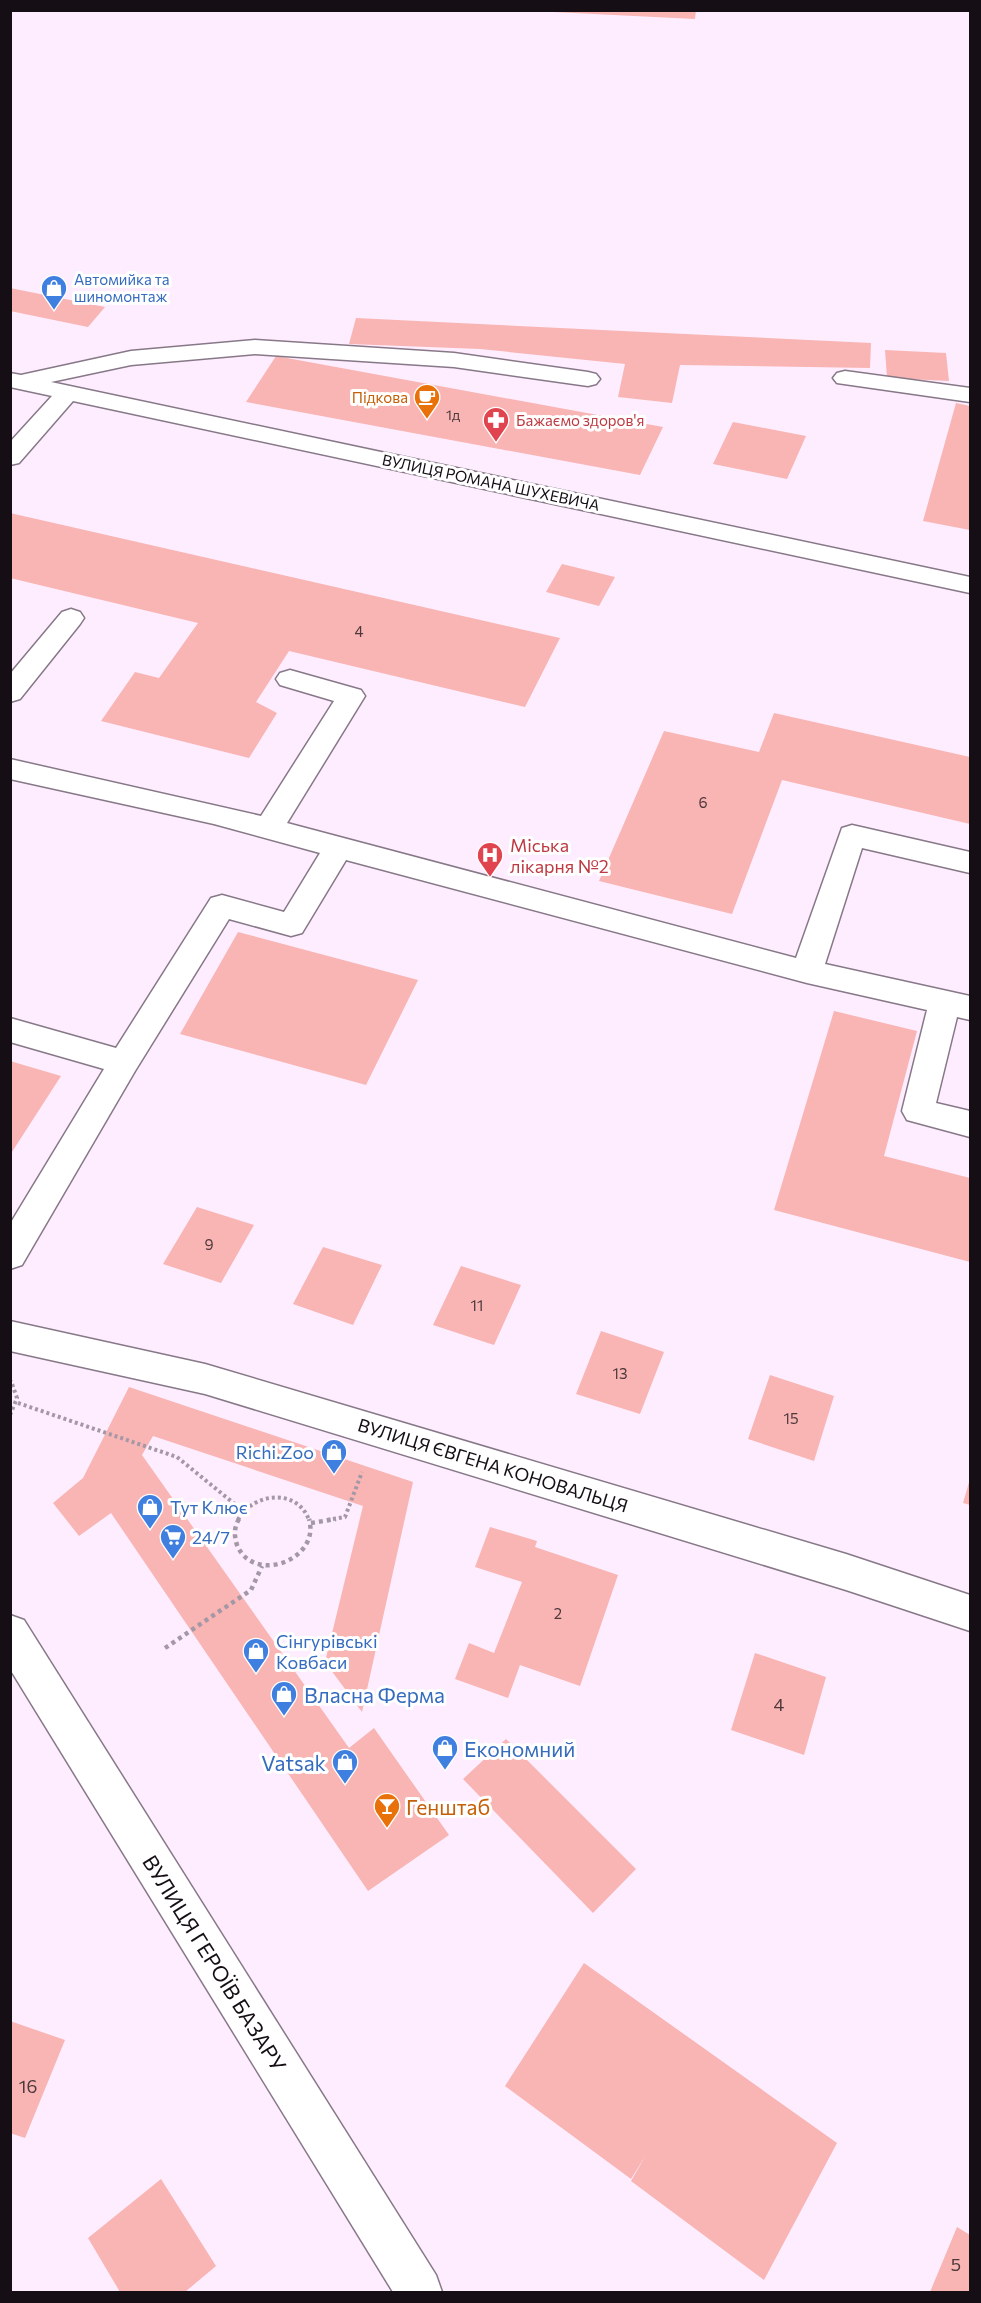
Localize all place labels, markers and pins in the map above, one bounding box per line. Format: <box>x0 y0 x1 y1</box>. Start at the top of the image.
place label: Автомийка та шиномонтаж <box>74 270 170 305</box>
shop icon: Автомийка та шиномонтаж <box>39 273 69 311</box>
cafe icon: Підкова <box>412 382 442 420</box>
place label: Підкова <box>352 388 408 406</box>
pharmacy icon: Бажаємо здоров'я <box>481 405 511 443</box>
place label: Бажаємо здоров'я <box>516 411 644 429</box>
place label: Міська лікарня №2 <box>510 834 609 877</box>
hospital icon: Міська лікарня №2 <box>475 840 505 878</box>
shop icon: Richi.Zoo <box>319 1437 349 1475</box>
place label: Richi.Zoo <box>236 1441 314 1463</box>
shop icon: Тут Клює <box>135 1492 165 1530</box>
place label: Тут Клює <box>170 1496 248 1518</box>
supermarket icon: 24/7 <box>158 1522 188 1560</box>
place label: 24/7 <box>192 1526 230 1548</box>
place label: Сінгурівські Ковбаси <box>276 1630 378 1673</box>
shop icon: Сінгурівські Ковбаси <box>241 1636 271 1674</box>
shop icon: Власна Ферма <box>269 1679 299 1717</box>
place label: Власна Ферма <box>304 1682 445 1707</box>
shop icon: Економний <box>430 1733 460 1771</box>
place label: Економний <box>464 1736 575 1761</box>
shop icon: Vatsak <box>330 1747 360 1785</box>
place label: Vatsak <box>261 1750 326 1775</box>
bar icon: Генштаб <box>372 1791 402 1829</box>
place label: Генштаб <box>406 1794 490 1819</box>

